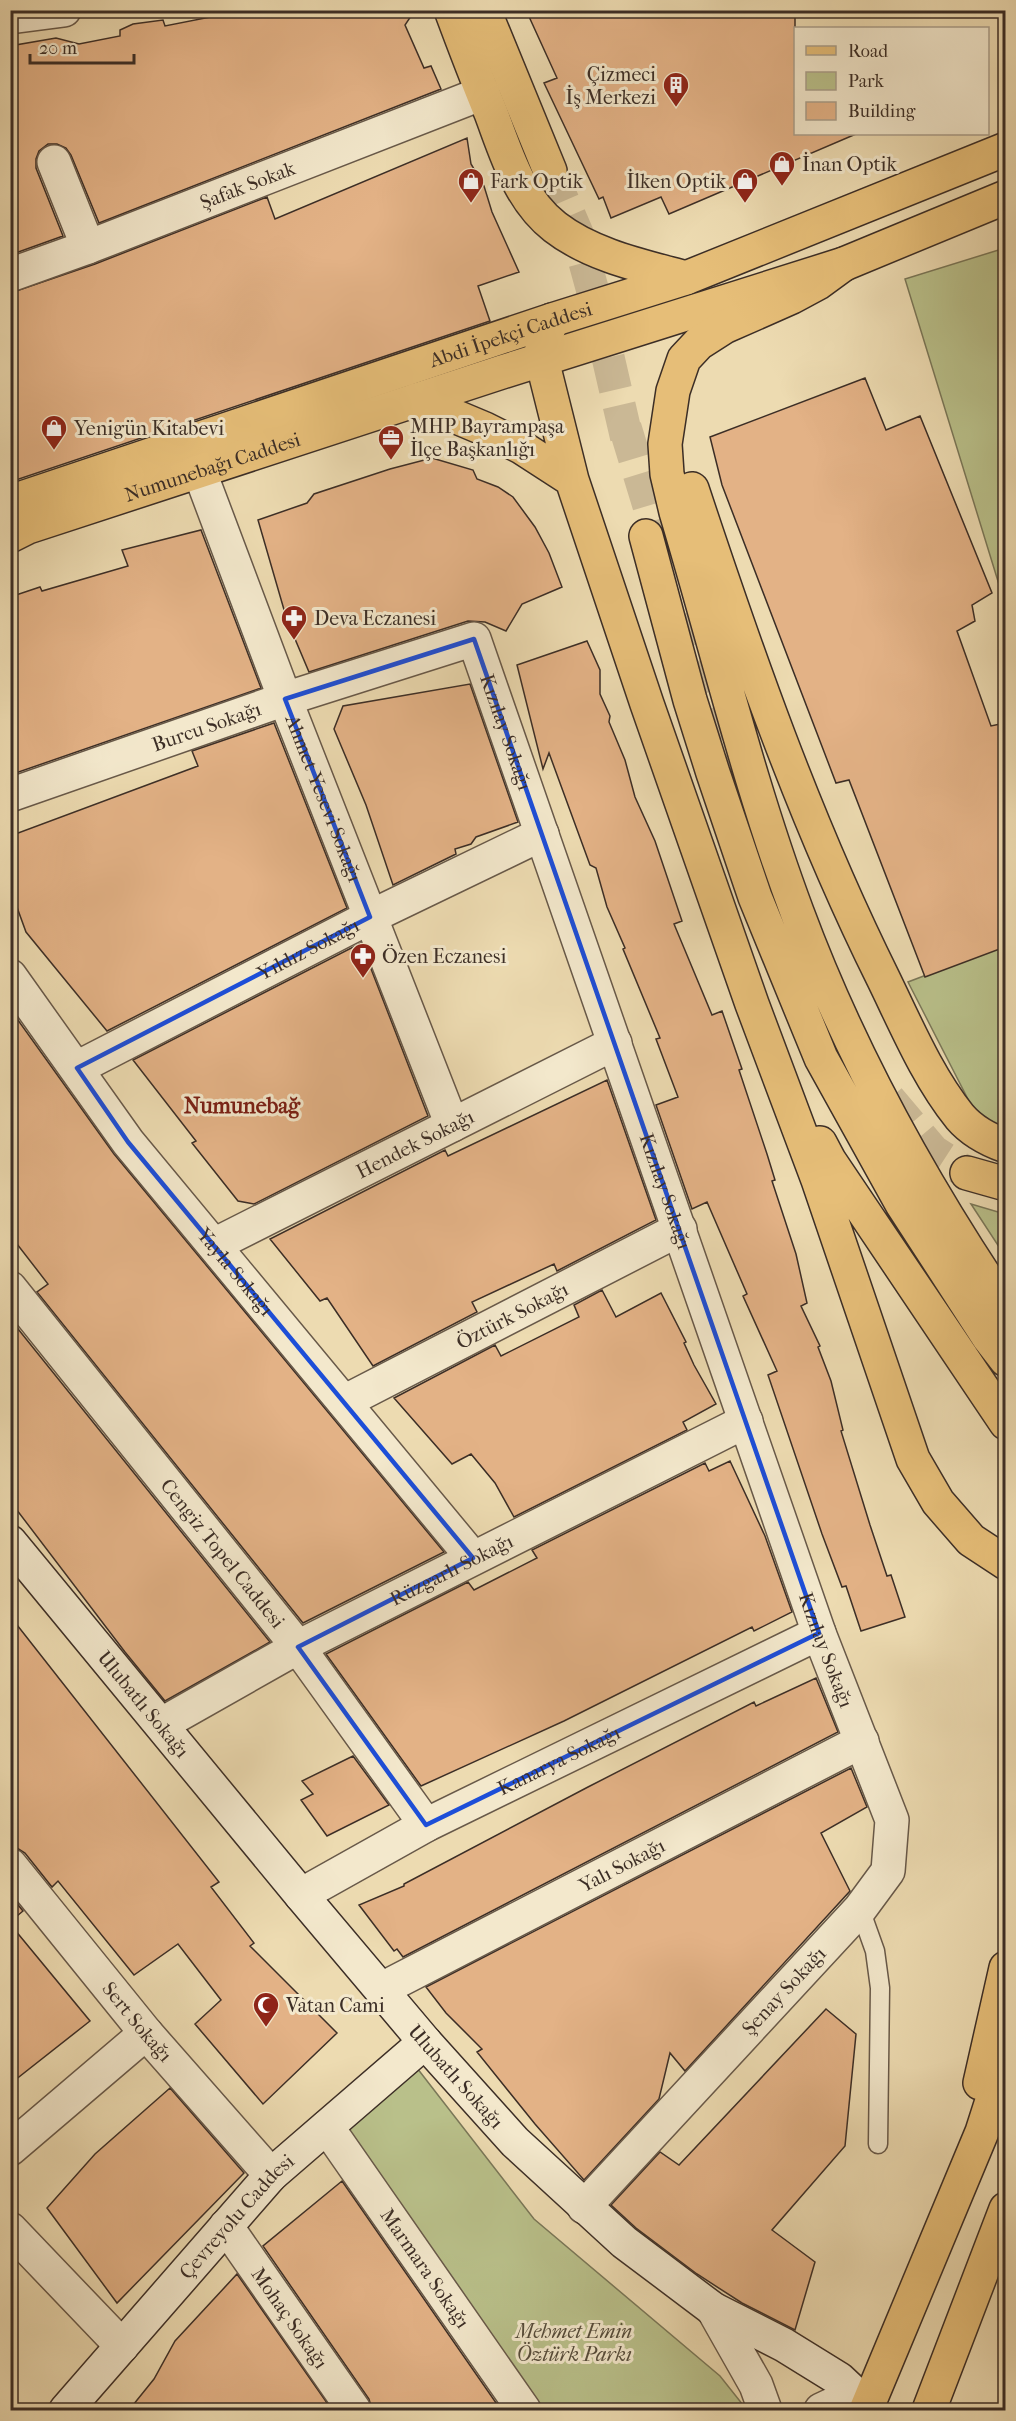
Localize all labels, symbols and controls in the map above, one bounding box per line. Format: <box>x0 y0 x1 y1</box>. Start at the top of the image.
scale bar <box>30 27 134 65</box>
legend <box>794 27 989 135</box>
text: 20 m <box>39 38 77 59</box>
text: Road <box>848 41 888 62</box>
place label: Çizmeci İş Merkezi <box>566 63 656 109</box>
building icon: Çizmeci İş Merkezi <box>661 70 691 108</box>
text: Park <box>848 71 885 92</box>
text: Building <box>848 101 916 122</box>
shop icon: İnan Optik <box>767 149 797 187</box>
place label: İnan Optik <box>802 152 898 176</box>
street label: Şafak Sokak <box>197 156 299 214</box>
shop icon: Fark Optik <box>456 166 486 204</box>
shop icon: İlken Optik <box>730 166 760 204</box>
place label: İlken Optik <box>627 169 727 193</box>
place label: Fark Optik <box>490 170 584 193</box>
street label: Abdi İpekçi Caddesi <box>425 297 595 372</box>
shop icon: Yenigün Kitabevi <box>39 413 69 451</box>
place label: MHP Bayrampaşa İlçe Başkanlığı <box>410 415 565 461</box>
place label: Yenigün Kitabevi <box>73 417 224 440</box>
office icon: MHP Bayrampaşa İlçe Başkanlığı <box>376 423 406 461</box>
street label: Numunebağı Caddesi <box>121 427 303 506</box>
pharmacy icon: Deva Eczanesi <box>279 603 309 641</box>
place label: Deva Eczanesi <box>314 607 436 630</box>
street label: Kızılay Sokağı <box>476 671 537 793</box>
street label: Burcu Sokağı <box>149 697 264 756</box>
street label: Ahmet Yesevi Sokağı <box>280 710 367 885</box>
street label: Yıldız Sokağı <box>252 913 363 985</box>
pharmacy icon: Özen Eczanesi <box>348 941 378 979</box>
place label: Özen Eczanesi <box>382 944 506 968</box>
district label: Numunebağ <box>184 1093 301 1119</box>
street label: Hendek Sokağı <box>352 1104 478 1183</box>
street label: Kızılay Sokağı <box>635 1130 696 1252</box>
street label: Yayla Sokağı <box>192 1222 279 1320</box>
street label: Öztürk Sokağı <box>452 1277 572 1354</box>
street label: Cengiz Topel Caddesi <box>156 1474 290 1633</box>
street label: Rüzgarlı Sokağı <box>386 1529 517 1610</box>
street label: Kızılay Sokağı <box>794 1589 858 1711</box>
street label: Ulubatlı Sokağı <box>93 1646 194 1762</box>
street label: Kanarya Sokağı <box>494 1720 624 1800</box>
street label: Yalı Sokağı <box>574 1833 669 1897</box>
street label: Şenay Sokağı <box>737 1942 831 2040</box>
street label: Sert Sokağı <box>98 1977 177 2066</box>
mosque icon: Vatan Cami <box>251 1990 281 2028</box>
place label: Vatan Cami <box>285 1994 385 2017</box>
street label: Ulubatlı Sokağı <box>404 2020 508 2133</box>
street label: Çevreyolu Caddesi <box>174 2149 298 2284</box>
street label: Marmara Sokağı <box>376 2204 475 2332</box>
street label: Mohaç Sokağı <box>247 2263 333 2373</box>
park label: Mehmet Emin Öztürk Parkı <box>514 2320 632 2366</box>

